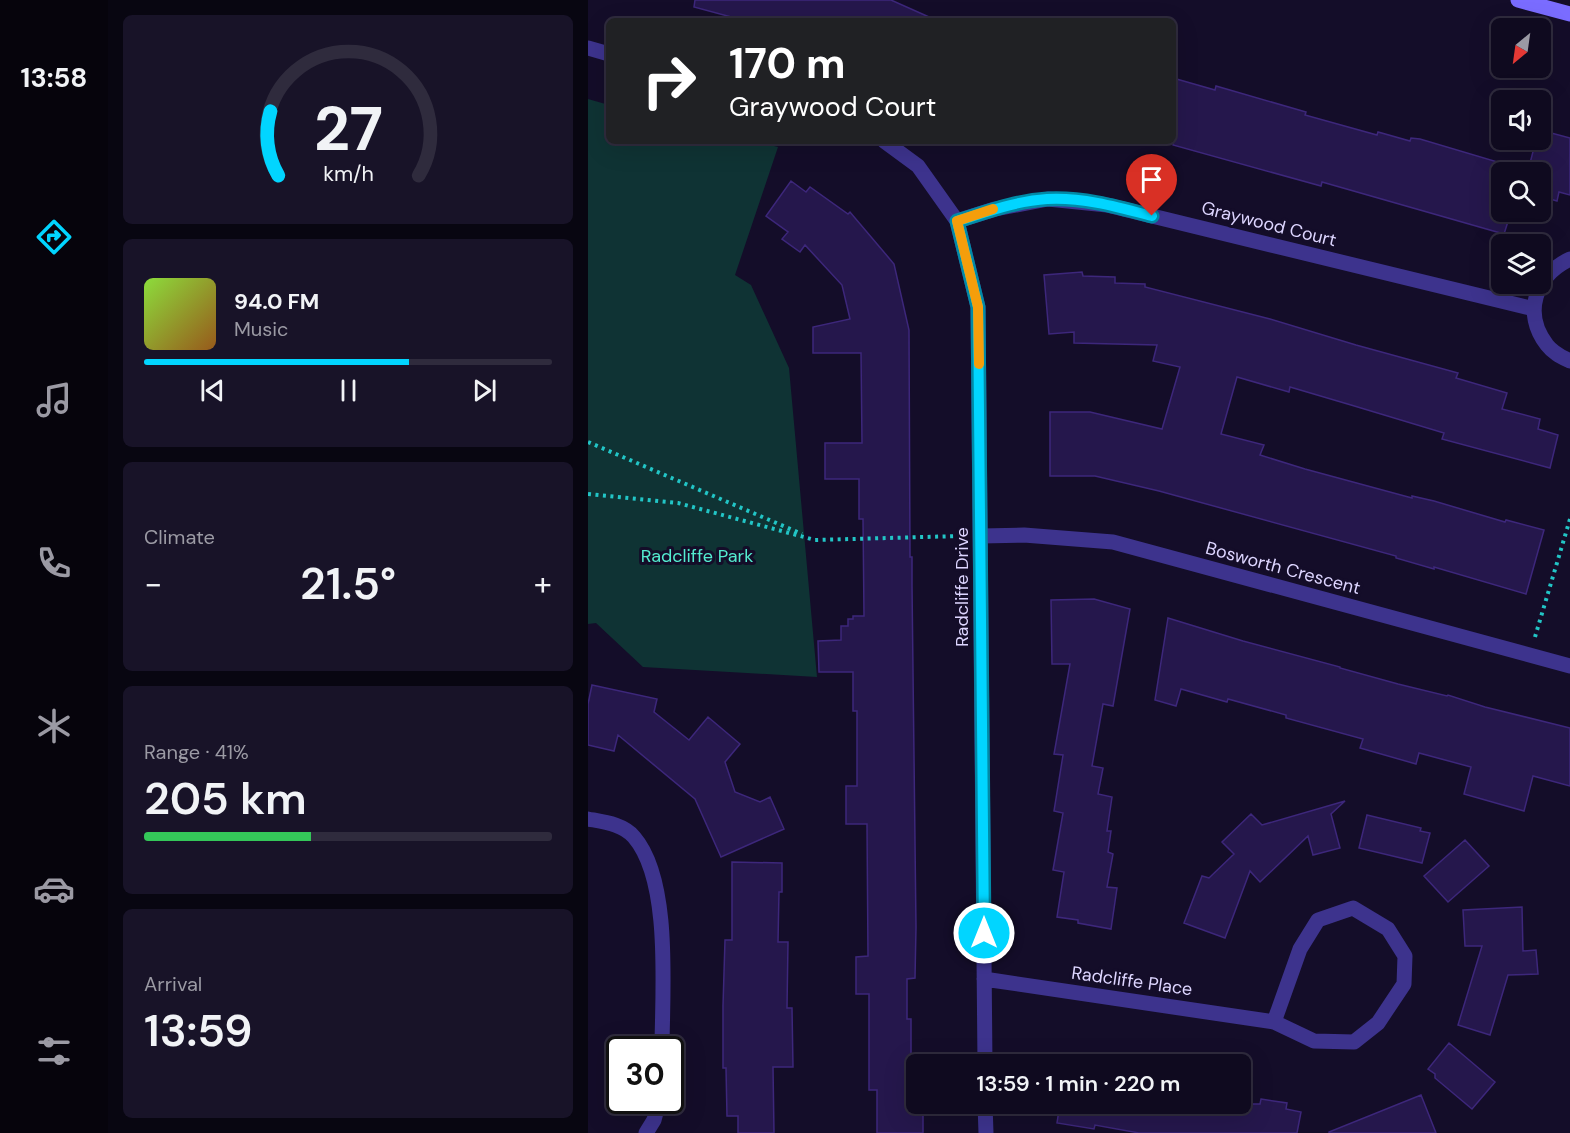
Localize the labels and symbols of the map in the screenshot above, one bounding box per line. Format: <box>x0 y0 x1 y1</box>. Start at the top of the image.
north arrow <box>1491 18 1551 78</box>
pin <box>1126 154 1177 216</box>
street label: Graywood Court <box>1199 196 1339 252</box>
street label: Radcliffe Drive <box>950 527 974 647</box>
street label: Bosworth Crescent <box>1203 536 1363 600</box>
park label: Radcliffe Park <box>641 544 753 568</box>
position arrow <box>952 901 1016 965</box>
street label: Radcliffe Place <box>1070 961 1194 1001</box>
speed limit sign: 30 <box>606 1036 684 1114</box>

